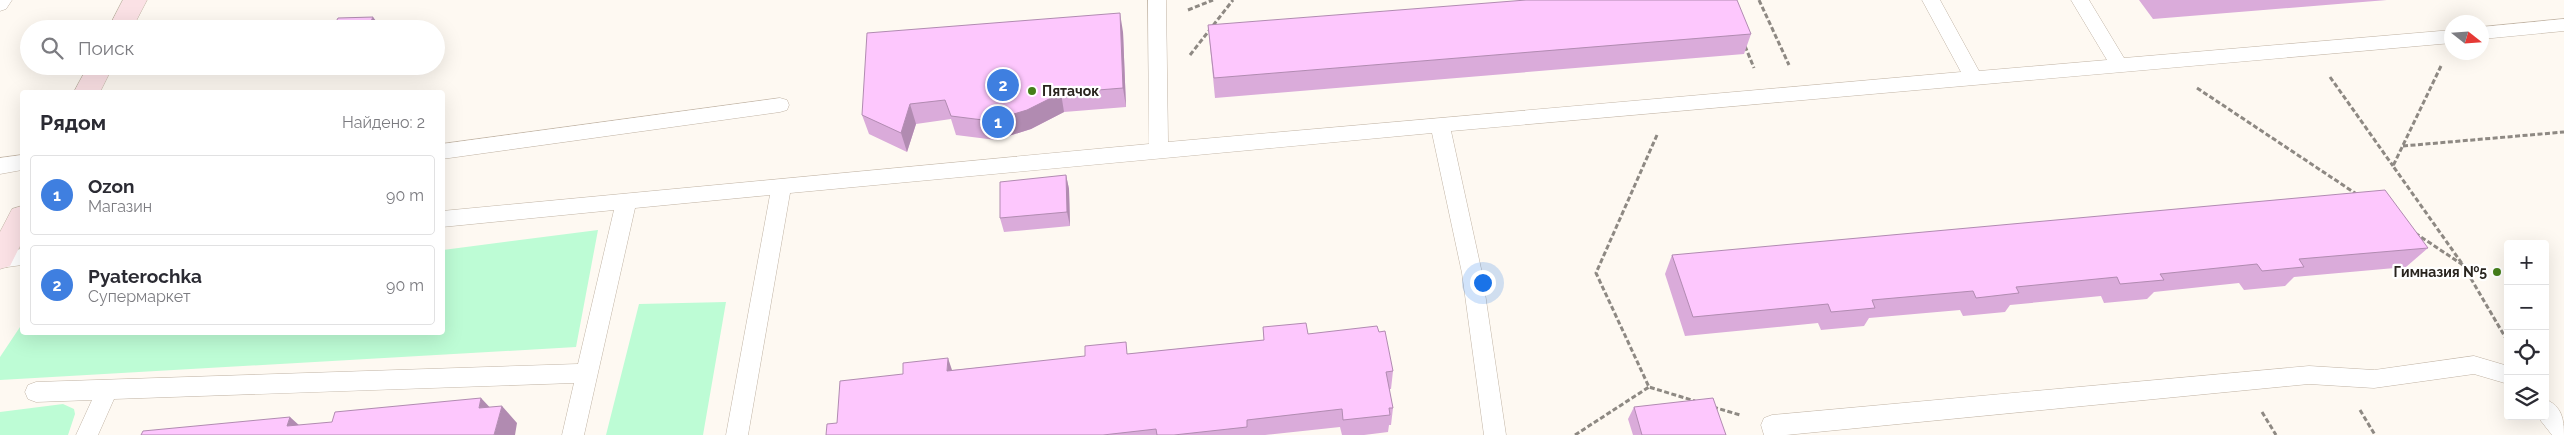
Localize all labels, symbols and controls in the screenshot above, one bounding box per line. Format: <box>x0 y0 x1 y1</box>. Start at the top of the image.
north arrow <box>2444 15 2489 60</box>
search box <box>20 20 445 75</box>
icon: search <box>38 34 66 62</box>
text: Поиск <box>78 37 134 59</box>
pin: 2 <box>987 66 1019 104</box>
place label: Пятачок <box>1042 83 1099 99</box>
marker: Пятачок <box>1026 85 1038 97</box>
pin: 1 <box>982 103 1014 141</box>
text: Рядом <box>40 110 106 135</box>
text: Найдено: 2 <box>342 113 425 132</box>
text: Ozon <box>88 175 135 197</box>
text: 1 <box>53 186 61 205</box>
text: 90 m <box>386 186 424 205</box>
text: Магазин <box>88 197 152 216</box>
map controls <box>2504 240 2549 420</box>
button: + <box>2504 240 2549 285</box>
place label: Гимназия №5 <box>2394 264 2487 280</box>
text: Pyaterochka <box>88 265 202 287</box>
marker: Гимназия №5 <box>2491 266 2503 278</box>
your location <box>1470 270 1496 296</box>
text: 2 <box>52 276 62 295</box>
text: 90 m <box>386 276 424 295</box>
button: − <box>2504 285 2549 330</box>
text: Супермаркет <box>88 287 191 306</box>
button: locate <box>2504 330 2549 375</box>
button: layers <box>2504 375 2549 420</box>

